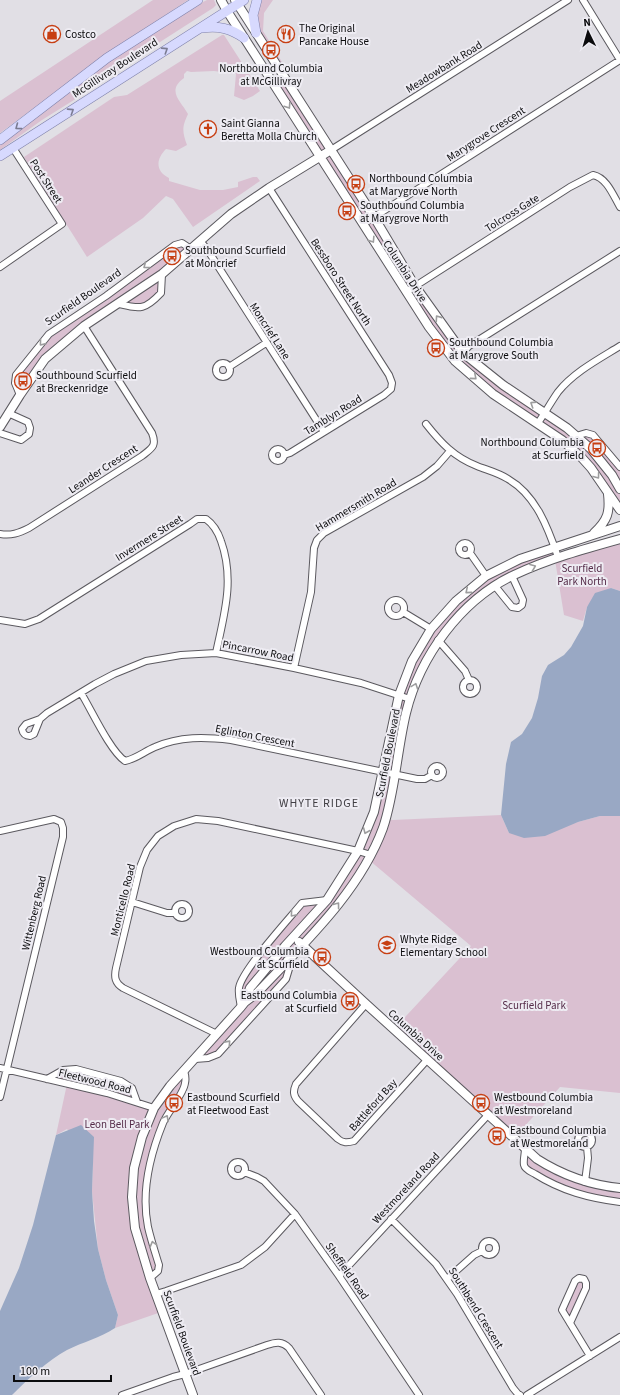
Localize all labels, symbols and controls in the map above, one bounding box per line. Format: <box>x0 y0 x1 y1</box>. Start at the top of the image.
north arrow <box>568 12 608 52</box>
text: N <box>583 15 591 30</box>
place label: The Original Pancake House <box>299 21 369 49</box>
shop icon: Costco <box>42 24 62 44</box>
restaurant icon: The Original Pancake House <box>276 24 296 44</box>
place label: Costco <box>65 27 96 42</box>
street label: McGillivray Boulevard <box>69 35 161 101</box>
street label: Meadowbank Road <box>403 37 485 97</box>
bus stop icon: Northbound Columbia at McGillivray <box>261 40 281 60</box>
one-way arrow <box>161 48 168 55</box>
place label: Northbound Columbia at McGillivray <box>219 61 323 89</box>
one-way arrow <box>283 102 290 109</box>
street label: Marygrove Crescent <box>444 103 528 165</box>
one-way arrow <box>67 108 74 116</box>
place label: Saint Gianna Beretta Molla Church <box>221 116 317 144</box>
church icon: Saint Gianna Beretta Molla Church <box>198 119 218 139</box>
one-way arrow <box>15 122 22 129</box>
street label: Post Street <box>26 156 66 206</box>
place label: Northbound Columbia at Marygrove North <box>369 171 472 199</box>
bus stop icon: Northbound Columbia at Marygrove North <box>346 174 366 194</box>
street label: Tolcross Gate <box>482 190 542 236</box>
place label: Southbound Columbia at Marygrove North <box>360 198 464 226</box>
bus stop icon: Southbound Columbia at Marygrove North <box>337 201 357 221</box>
street label: Bessboro Street North <box>307 235 375 329</box>
one-way arrow <box>368 236 375 243</box>
street label: Columbia Drive <box>380 237 431 305</box>
place label: Southbound Scurfield at Moncrief <box>185 243 286 271</box>
bus stop icon: Southbound Scurfield at Moncrief <box>162 246 182 266</box>
one-way arrow <box>144 261 151 268</box>
street label: Scurfield Boulevard <box>42 265 124 329</box>
street label: Moncrief Lane <box>246 300 294 363</box>
one-way arrow <box>435 315 443 322</box>
place label: Southbound Columbia at Marygrove South <box>449 335 553 363</box>
one-way arrow <box>40 338 47 345</box>
bus stop icon: Southbound Columbia at Marygrove South <box>426 338 446 358</box>
place label: Southbound Scurfield at Breckenridge <box>36 368 137 396</box>
bus stop icon: Southbound Scurfield at Breckenridge <box>13 371 33 391</box>
one-way arrow <box>469 373 477 380</box>
street label: Tamblyn Road <box>301 391 365 439</box>
one-way arrow <box>530 402 537 409</box>
place label: Northbound Columbia at Scurfield <box>481 435 584 463</box>
bus stop icon: Northbound Columbia at Scurfield <box>587 438 607 458</box>
street label: Leander Crescent <box>65 441 141 497</box>
one-way arrow <box>592 471 599 478</box>
street label: Hammersmith Road <box>313 475 399 535</box>
street label: Invermere Street <box>112 511 186 565</box>
park label: Scurfield Park North <box>557 561 607 589</box>
one-way arrow <box>529 564 536 572</box>
one-way arrow <box>465 586 473 593</box>
street label: Pincarrow Road <box>221 637 295 665</box>
one-way arrow <box>411 682 419 689</box>
street label: Scurfield Boulevard <box>372 707 404 799</box>
street label: Eglinton Crescent <box>214 721 296 751</box>
district label: WHYTE RIDGE <box>279 795 359 812</box>
one-way arrow <box>363 827 371 835</box>
street label: Monticello Road <box>107 862 139 938</box>
street label: Wittenberg Road <box>18 874 50 952</box>
one-way arrow <box>333 902 340 909</box>
one-way arrow <box>291 909 298 916</box>
place label: Whyte Ridge Elementary School <box>400 932 487 960</box>
school or university icon: Whyte Ridge Elementary School <box>377 935 397 955</box>
place label: Westbound Columbia at Scurfield <box>210 944 309 972</box>
bus stop icon: Westbound Columbia at Scurfield <box>312 947 332 967</box>
place label: Eastbound Columbia at Scurfield <box>241 988 337 1016</box>
bus stop icon: Eastbound Columbia at Scurfield <box>340 991 360 1011</box>
park label: Scurfield Park <box>502 998 566 1013</box>
street label: Columbia Drive <box>385 1006 448 1065</box>
one-way arrow <box>223 1040 231 1048</box>
street label: Fleetwood Road <box>57 1065 133 1097</box>
street label: Battleford Bay <box>345 1076 401 1134</box>
place label: Eastbound Scurfield at Fleetwood East <box>187 1090 280 1118</box>
place label: Westbound Columbia at Westmoreland <box>494 1090 593 1118</box>
bus stop icon: Eastbound Scurfield at Fleetwood East <box>164 1093 184 1113</box>
bus stop icon: Westbound Columbia at Westmoreland <box>471 1093 491 1113</box>
one-way arrow <box>161 1115 169 1122</box>
park label: Leon Bell Park <box>84 1117 150 1132</box>
place label: Eastbound Columbia at Westmoreland <box>510 1123 606 1151</box>
bus stop icon: Eastbound Columbia at Westmoreland <box>487 1126 507 1146</box>
street label: Westmoreland Road <box>369 1149 443 1227</box>
street label: Sheffield Road <box>322 1239 372 1303</box>
one-way arrow <box>149 1241 158 1248</box>
street label: Southbend Crescent <box>445 1264 507 1352</box>
street label: Scurfield Boulevard <box>160 1288 204 1378</box>
scale bar <box>14 1357 111 1383</box>
text: 100 m <box>20 1363 50 1380</box>

